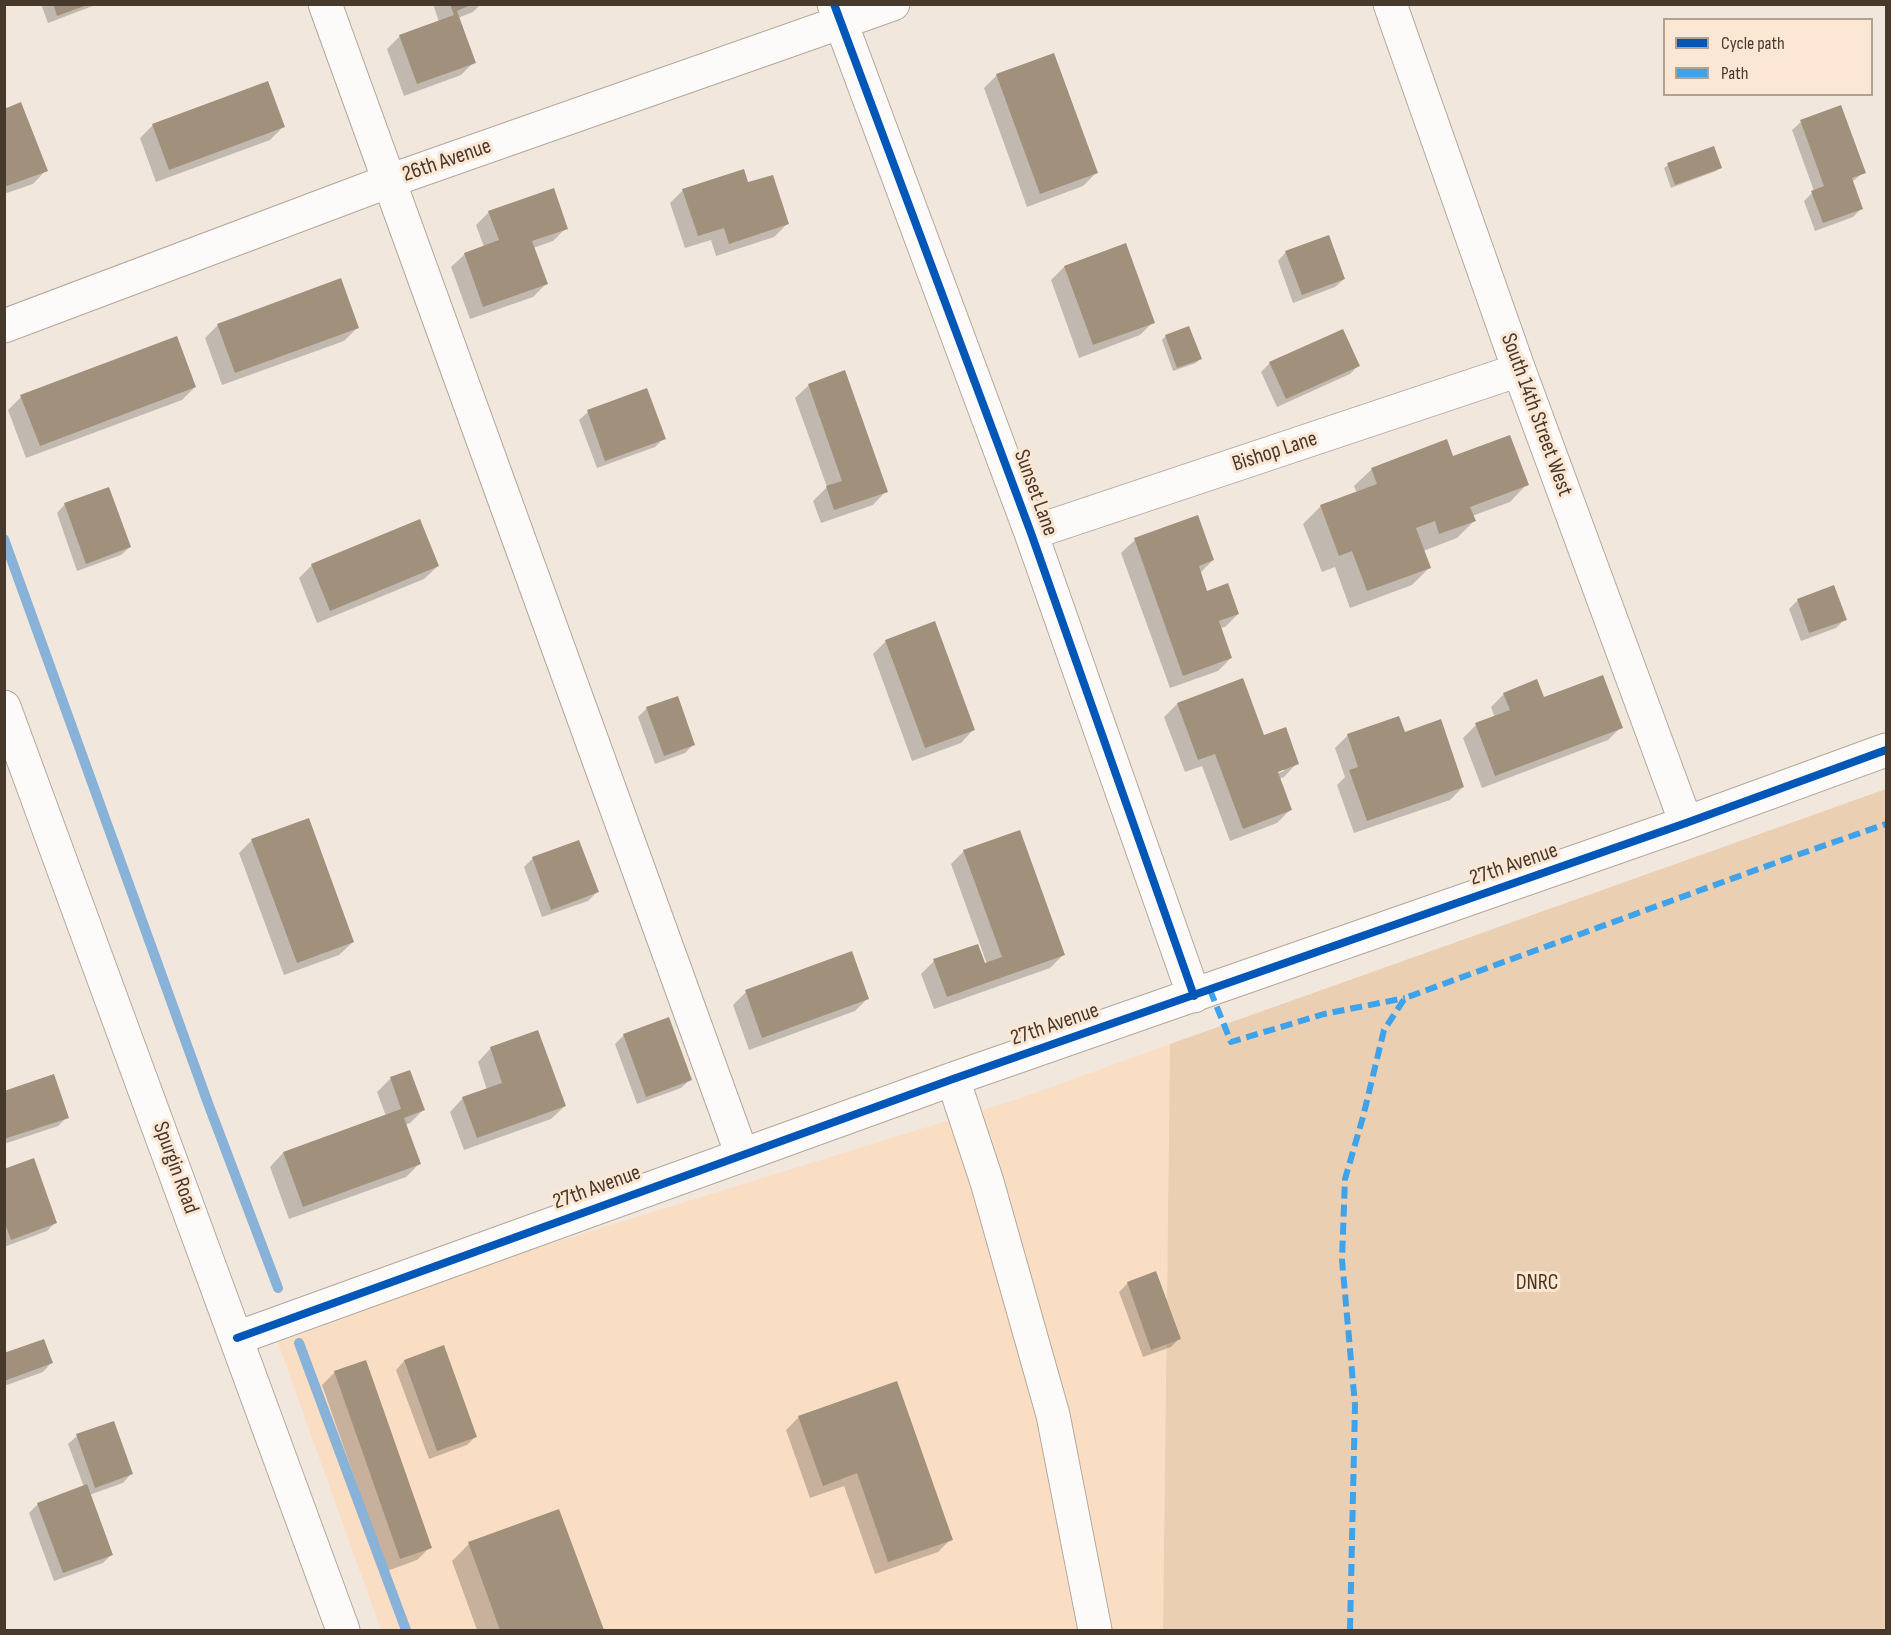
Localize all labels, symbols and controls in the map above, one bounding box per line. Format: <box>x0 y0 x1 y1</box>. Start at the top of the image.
legend <box>1663 18 1873 96</box>
text: Cycle path <box>1721 33 1785 54</box>
text: Path <box>1721 63 1749 84</box>
street label: 26th Avenue <box>399 134 495 188</box>
street label: South 14th Street West <box>1494 330 1578 500</box>
street label: Bishop Lane <box>1229 426 1321 478</box>
street label: Sunset Lane <box>1007 446 1063 540</box>
street label: 27th Avenue <box>1466 838 1562 892</box>
street label: 27th Avenue <box>1007 998 1103 1052</box>
street label: Spurgin Road <box>146 1118 204 1218</box>
street label: 27th Avenue <box>549 1160 645 1216</box>
park label: DNRC <box>1516 1270 1558 1296</box>

